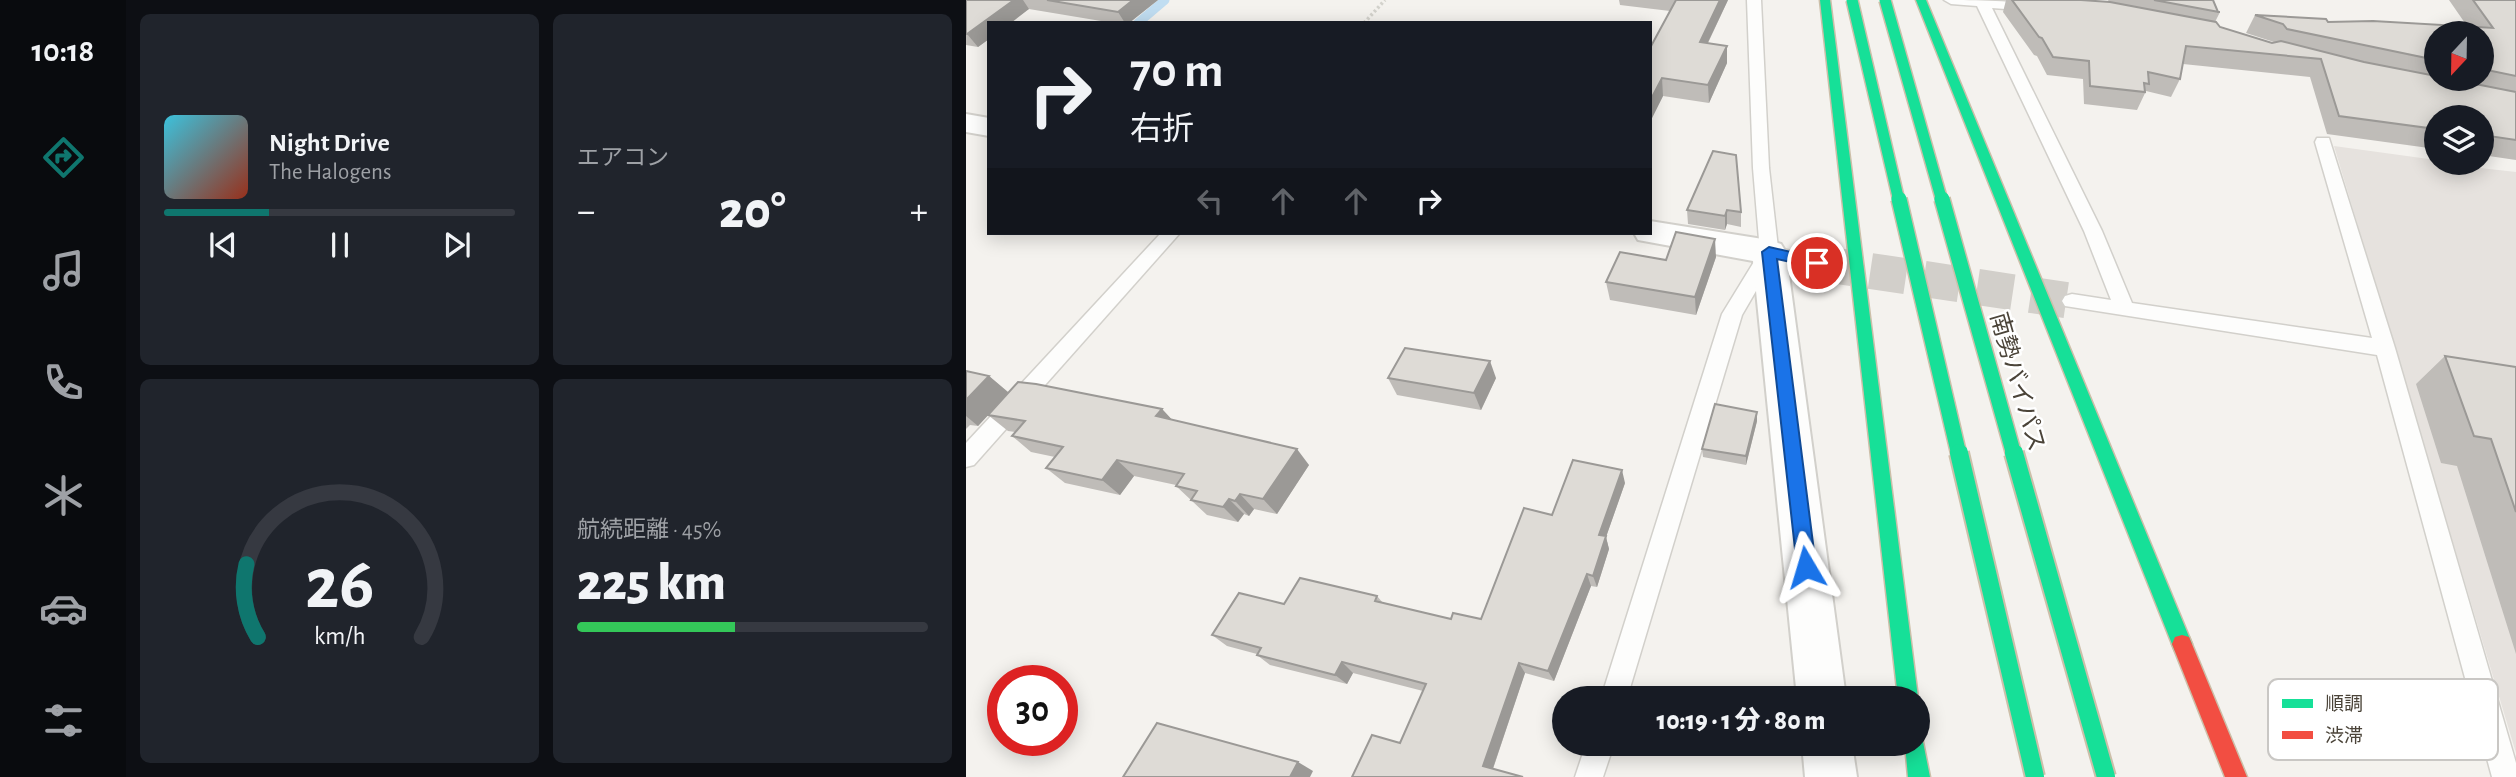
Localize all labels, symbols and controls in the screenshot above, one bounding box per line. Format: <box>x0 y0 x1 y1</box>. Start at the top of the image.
north arrow <box>2424 21 2494 91</box>
map controls <box>2424 21 2494 175</box>
text: 10:18 <box>32 35 94 67</box>
text: 70 m <box>1130 47 1224 96</box>
icon: right <box>1015 49 1106 140</box>
button: layers <box>2424 105 2494 175</box>
text: 右折 <box>1130 113 1194 145</box>
text: Night Drive <box>269 130 390 156</box>
icon: directions <box>39 133 88 182</box>
text: エアコン <box>577 147 669 170</box>
text: The Halogens <box>269 161 391 184</box>
icon: left <box>1191 182 1229 220</box>
icon: ahead <box>1264 182 1302 220</box>
icon: ahead <box>1337 182 1375 220</box>
icon: right <box>1410 182 1448 220</box>
text: 20° <box>719 185 786 237</box>
text: − <box>577 193 595 231</box>
text: + <box>910 193 928 231</box>
icon: previous <box>204 226 242 264</box>
icon: pause <box>321 226 359 264</box>
icon: next <box>438 226 476 264</box>
pin <box>1787 233 1847 293</box>
icon: arrive <box>1798 244 1836 282</box>
icon: music <box>39 246 88 295</box>
street label: 南勢バイパス <box>1986 309 2050 454</box>
icon: phone <box>39 358 88 407</box>
icon: climate <box>39 471 88 520</box>
text: 航続距離 · 45% <box>577 519 722 542</box>
position arrow <box>1769 530 1843 604</box>
text: 26 <box>305 549 374 622</box>
text: 225 km <box>577 557 726 609</box>
icon: car <box>39 584 88 633</box>
text: km/h <box>314 624 365 649</box>
speed limit sign: 30 <box>987 665 1078 756</box>
legend <box>2268 679 2498 760</box>
text: 順調 <box>2325 694 2363 714</box>
icon: filters <box>39 696 88 745</box>
text: 10:19 · 1 分 · 80 m <box>1657 708 1825 734</box>
text: 渋滞 <box>2325 725 2363 746</box>

